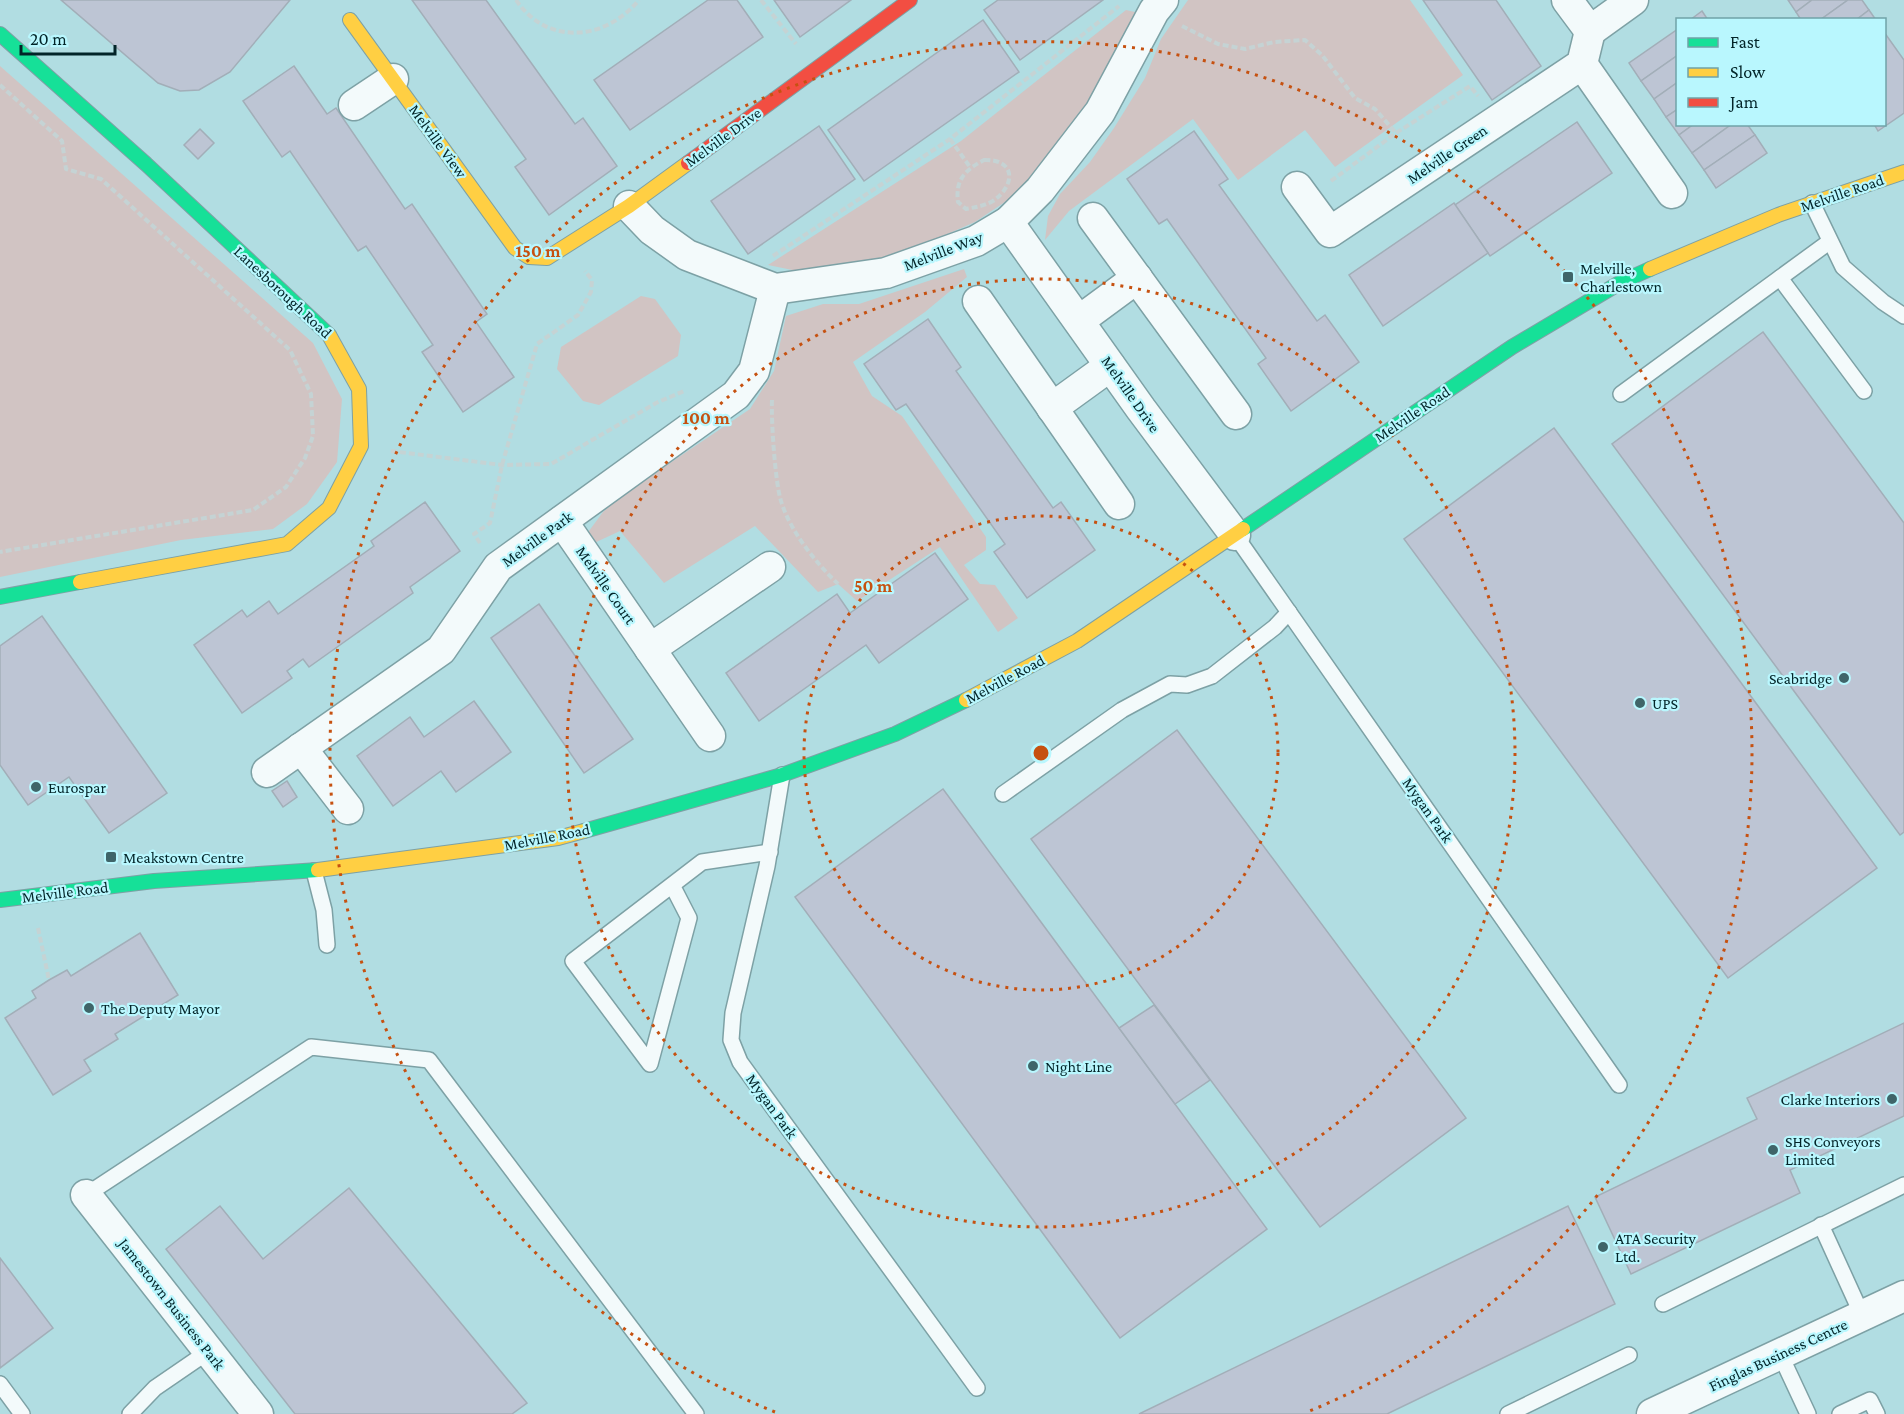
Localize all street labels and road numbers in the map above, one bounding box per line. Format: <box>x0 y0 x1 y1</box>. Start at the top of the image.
street label: Melville View <box>406 101 470 181</box>
street label: Melville Drive <box>682 104 764 170</box>
street label: Melville Green <box>1404 121 1491 187</box>
street label: Melville Road <box>1798 171 1886 215</box>
street label: Melville Way <box>901 228 986 275</box>
street label: Lanesborough Road <box>230 243 336 343</box>
street label: Melville Drive <box>1098 353 1164 435</box>
street label: Melville Road <box>1371 382 1453 445</box>
street label: Melville Park <box>498 508 576 570</box>
street label: Melville Court <box>573 543 640 628</box>
street label: Melville Road <box>963 651 1048 707</box>
street label: Mygan Park <box>1399 774 1457 847</box>
street label: Melville Road <box>503 820 592 854</box>
street label: Melville Road <box>21 878 110 906</box>
street label: Mygan Park <box>742 1070 801 1142</box>
street label: Jamestown Business Park <box>113 1233 229 1374</box>
street label: Finglas Business Centre <box>1706 1315 1850 1395</box>

